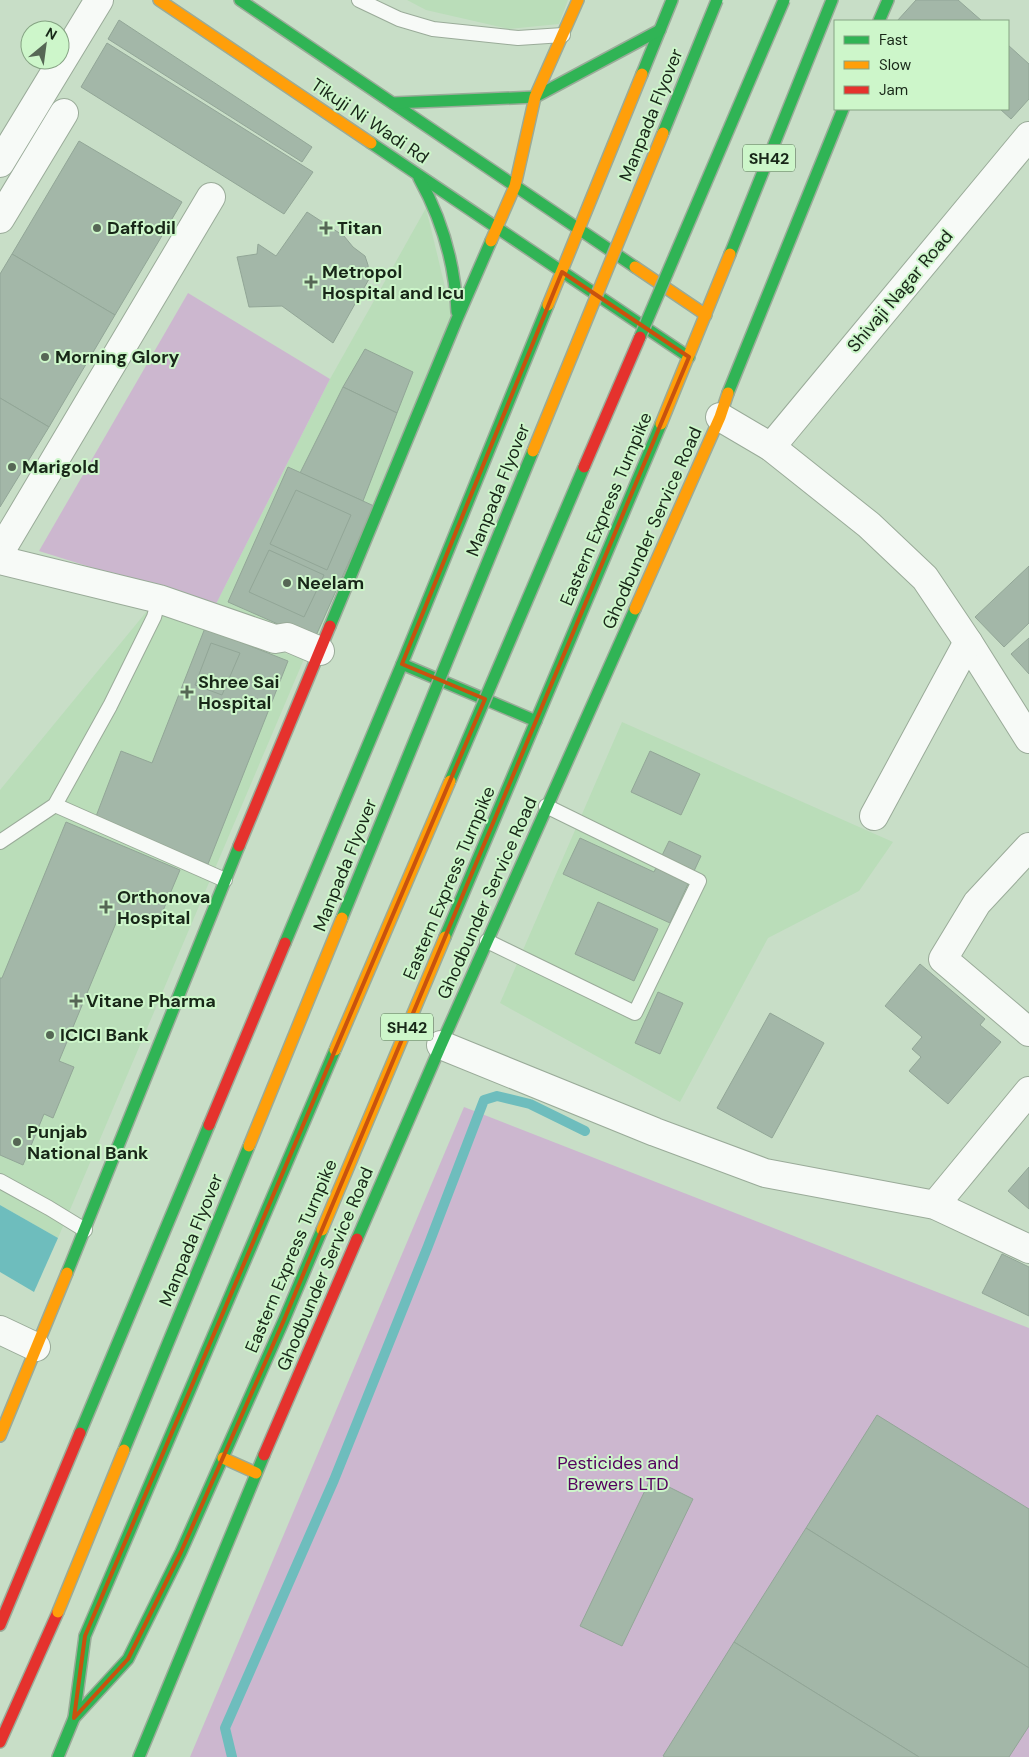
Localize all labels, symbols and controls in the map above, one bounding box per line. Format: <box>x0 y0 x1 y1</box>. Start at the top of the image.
north arrow <box>20 20 70 70</box>
legend <box>834 20 1009 110</box>
text: N <box>42 23 60 44</box>
text: Fast <box>879 30 908 50</box>
street label: Manpada Flyover <box>613 45 689 185</box>
text: Slow <box>879 55 912 75</box>
street label: Tikuji Ni Wadi Rd <box>307 73 433 169</box>
text: Jam <box>879 80 908 100</box>
road number: SH42 <box>743 144 795 172</box>
place label: Daffodil <box>107 216 176 240</box>
place label: Titan <box>337 216 382 240</box>
marker: Titan <box>319 221 333 235</box>
marker: Daffodil <box>91 222 103 234</box>
street label: Shivaji Nagar Road <box>842 225 958 357</box>
place label: Metropol Hospital and Icu <box>322 260 464 305</box>
marker: Metropol Hospital and Icu <box>304 275 318 289</box>
place label: Morning Glory <box>55 345 180 369</box>
marker: Morning Glory <box>39 351 51 363</box>
street label: Eastern Express Turnpike <box>554 409 658 609</box>
street label: Manpada Flyover <box>460 420 536 560</box>
street label: Ghodbunder Service Road <box>596 423 708 633</box>
place label: Marigold <box>22 455 99 479</box>
marker: Marigold <box>6 461 18 473</box>
place label: Neelam <box>297 571 364 595</box>
marker: Neelam <box>281 577 293 589</box>
place label: Shree Sai Hospital <box>198 670 279 715</box>
marker: Shree Sai Hospital <box>180 685 194 699</box>
street label: Eastern Express Turnpike <box>397 783 501 983</box>
street label: Ghodbunder Service Road <box>431 793 543 1003</box>
street label: Manpada Flyover <box>307 795 383 935</box>
place label: Orthonova Hospital <box>117 885 210 930</box>
marker: Orthonova Hospital <box>99 900 113 914</box>
place label: Vitane Pharma <box>86 989 216 1013</box>
marker: Vitane Pharma <box>70 995 82 1007</box>
road number: SH42 <box>381 1014 433 1040</box>
place label: ICICI Bank <box>60 1023 150 1047</box>
marker: ICICI Bank <box>44 1029 56 1041</box>
place label: Punjab National Bank <box>27 1120 149 1165</box>
marker: Punjab National Bank <box>11 1136 23 1148</box>
street label: Eastern Express Turnpike <box>239 1156 343 1356</box>
street label: Ghodbunder Service Road <box>271 1163 379 1375</box>
street label: Manpada Flyover <box>153 1170 229 1310</box>
park label: Pesticides and Brewers LTD <box>557 1451 679 1496</box>

